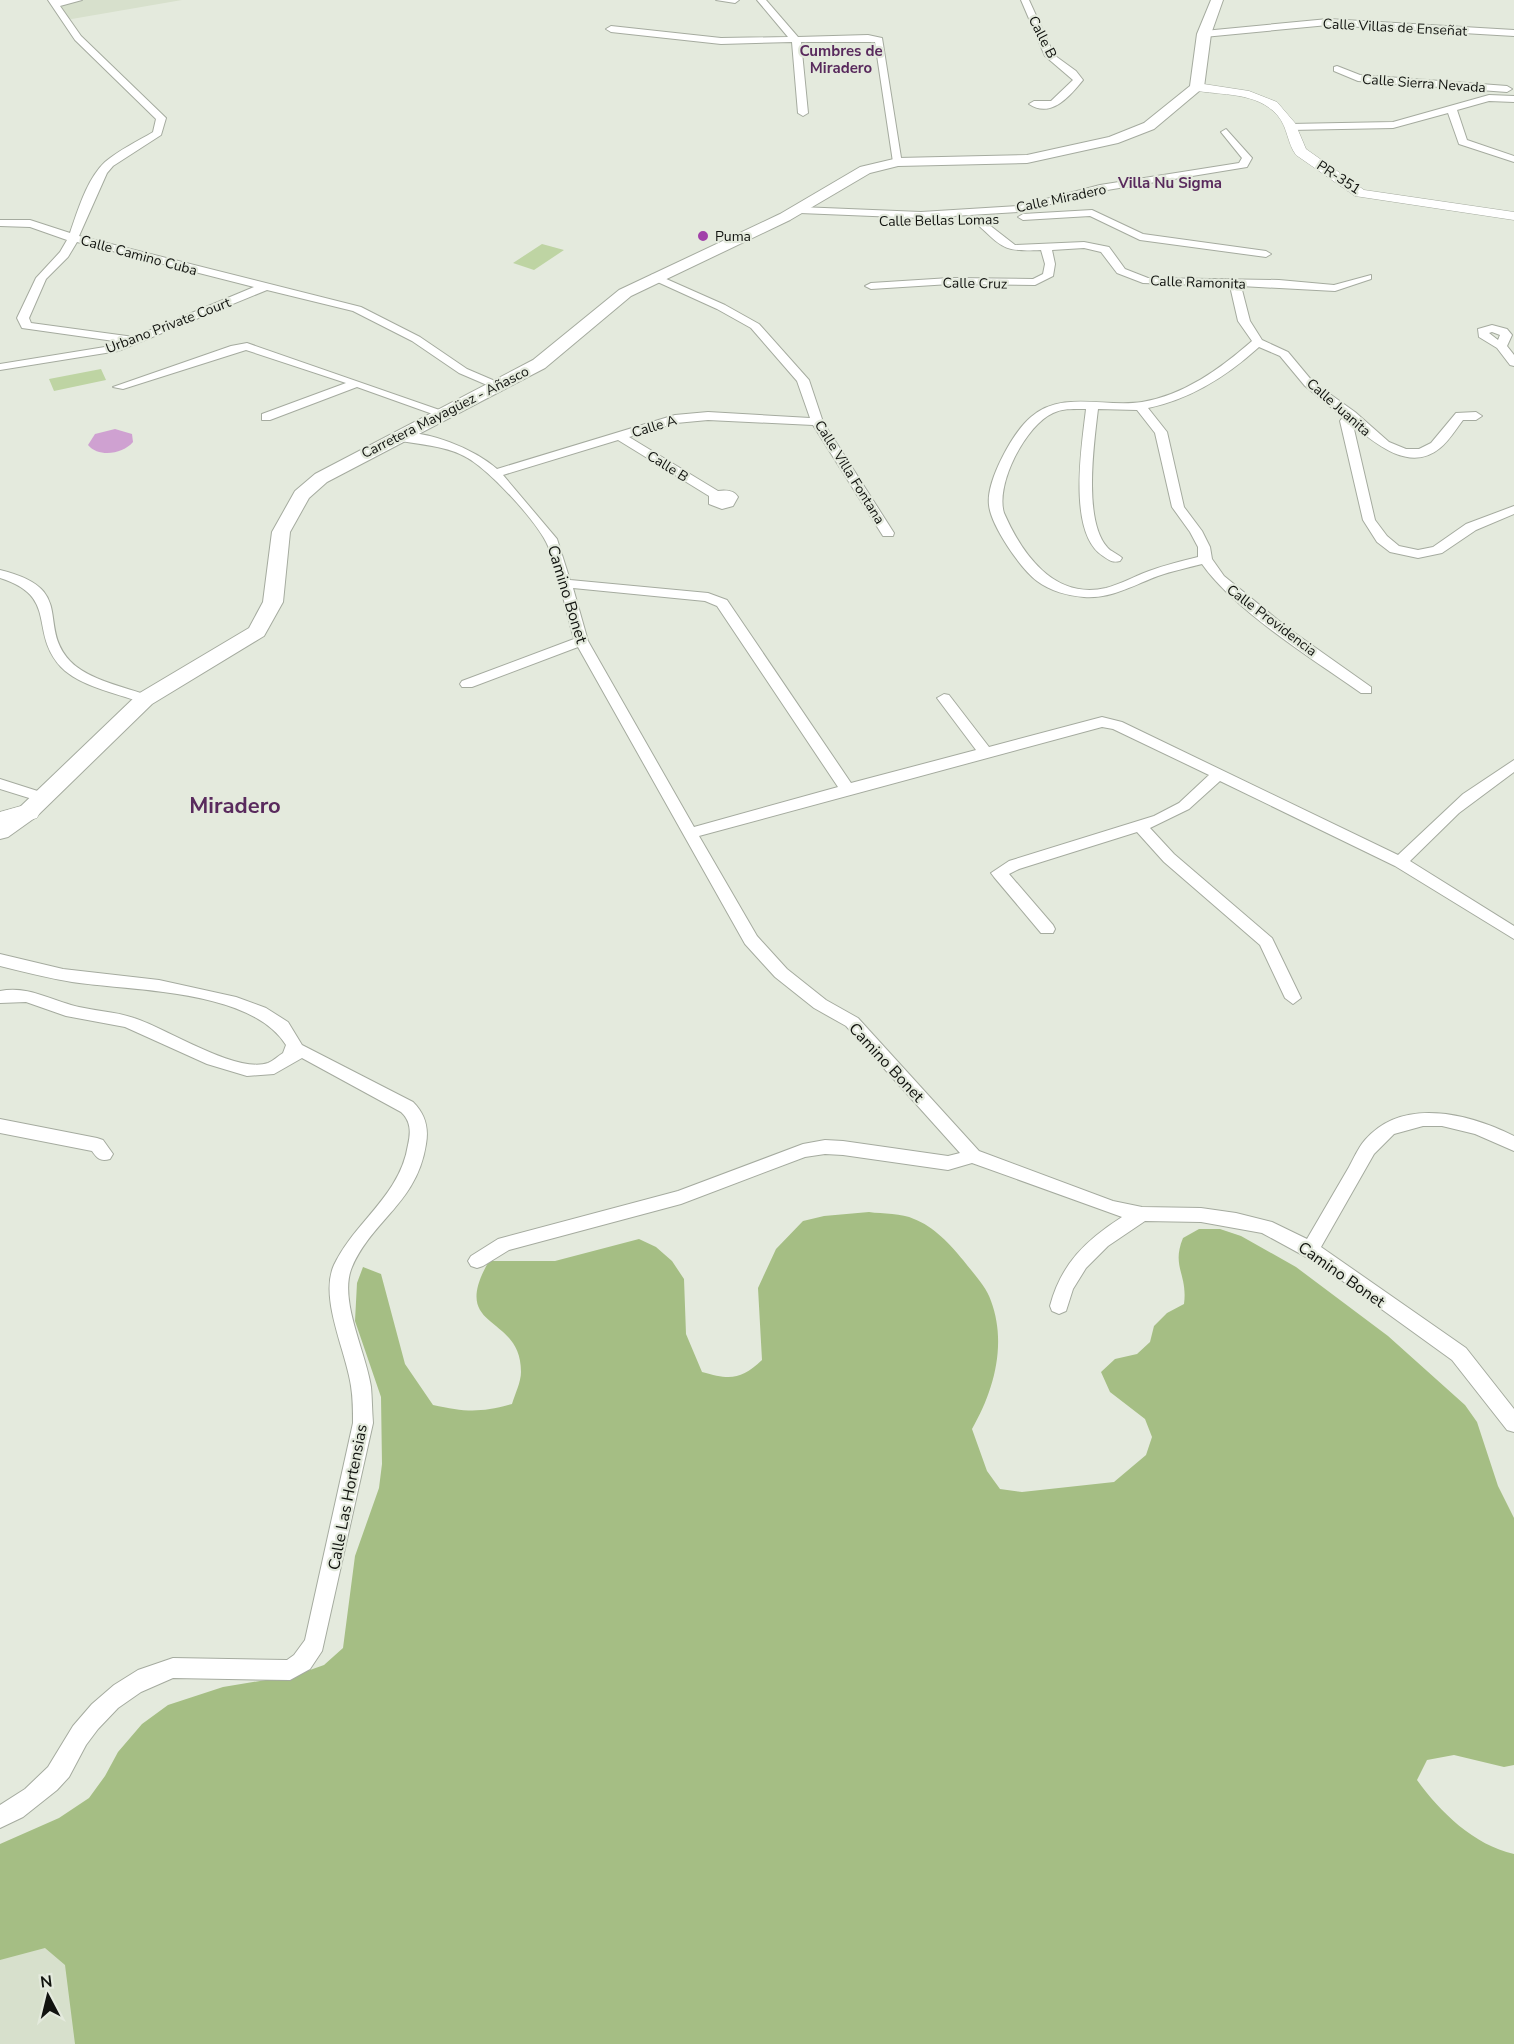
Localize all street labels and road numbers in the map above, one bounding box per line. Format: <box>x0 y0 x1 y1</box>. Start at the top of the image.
street label: Calle B <box>1024 13 1061 62</box>
street label: Calle Villas de Enseñat <box>1322 14 1468 41</box>
street label: Calle Sierra Nevada <box>1361 70 1486 97</box>
street label: PR-351 <box>1313 156 1365 199</box>
street label: Calle Miradero <box>1014 180 1108 217</box>
street label: Calle Bellas Lomas <box>879 210 1000 231</box>
street label: Calle Camino Cuba <box>79 231 199 280</box>
street label: Calle Ramonita <box>1150 271 1246 294</box>
street label: Calle Cruz <box>943 273 1008 294</box>
street label: Urbano Private Court <box>103 293 233 358</box>
street label: Carretera Mayagüez - Añasco <box>358 362 532 463</box>
street label: Calle Juanita <box>1303 374 1375 441</box>
street label: Calle A <box>629 411 679 442</box>
street label: Calle Villa Fontana <box>810 417 889 528</box>
street label: Calle B <box>643 446 692 486</box>
street label: Camino Bonet <box>542 543 593 646</box>
street label: Calle Providencia <box>1223 580 1321 661</box>
street label: Camino Bonet <box>844 1018 929 1108</box>
street label: Camino Bonet <box>1294 1237 1390 1313</box>
street label: Calle Las Hortensias <box>323 1422 373 1572</box>

